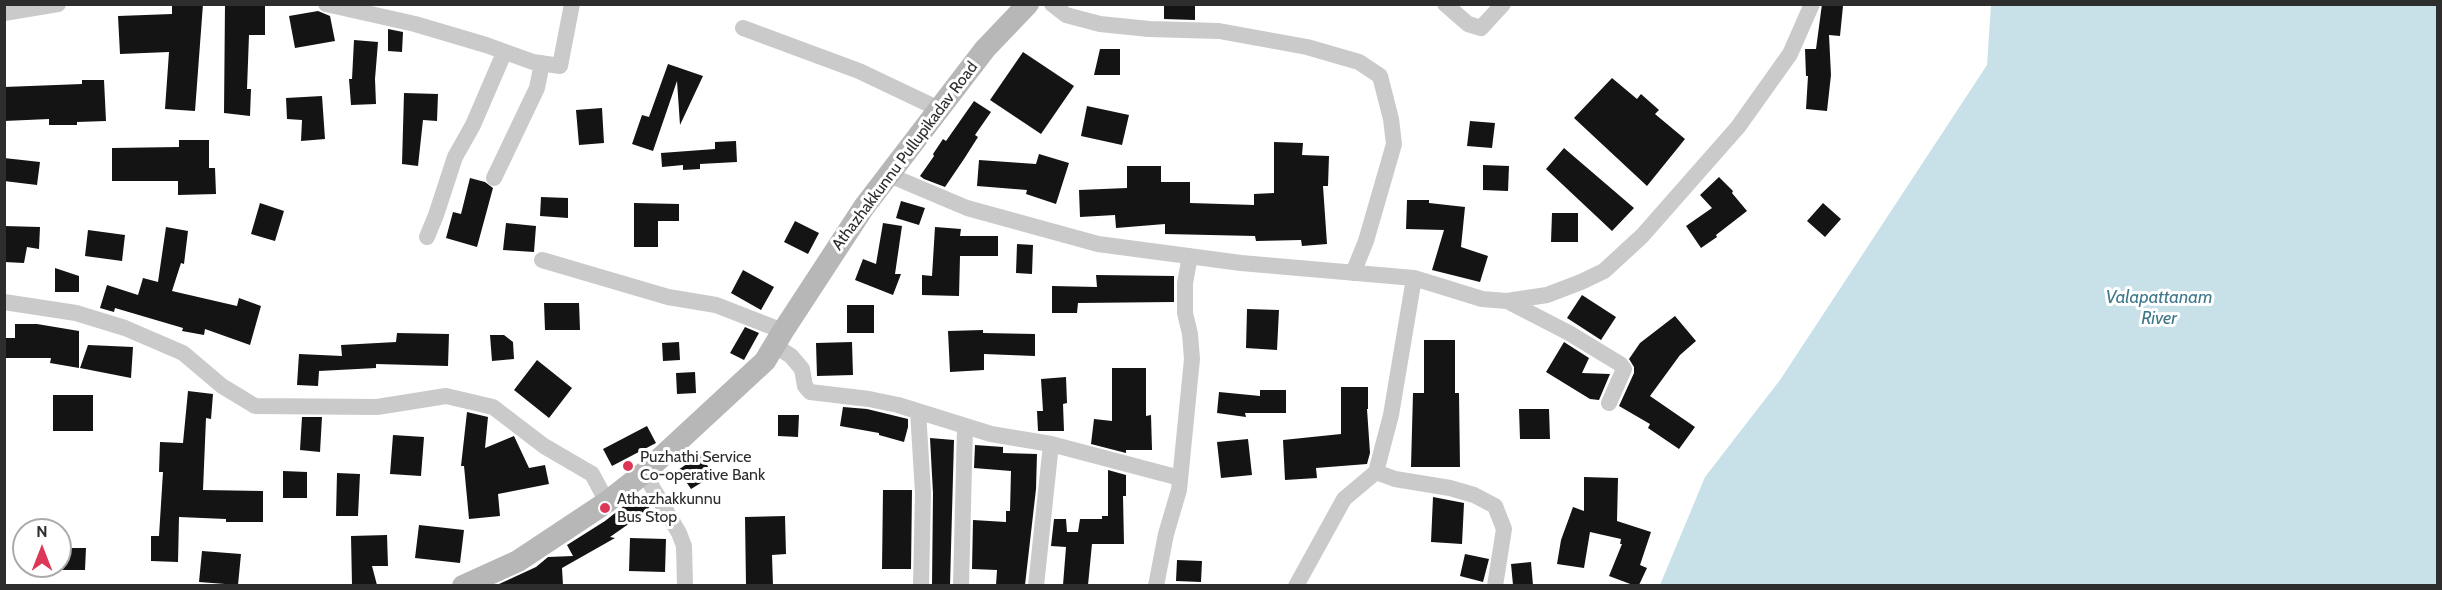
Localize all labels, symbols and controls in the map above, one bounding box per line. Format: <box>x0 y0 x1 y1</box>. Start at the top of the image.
street label: Athazhakkunnu Pullupikadav Road <box>828 58 982 254</box>
water label: Valapattanam River <box>2106 287 2212 330</box>
place label: Puzhathi Service Co-operative Bank <box>640 447 765 485</box>
marker: Puzhathi Service Co-operative Bank <box>621 459 635 473</box>
place label: Athazhakkunnu Bus Stop <box>617 489 721 527</box>
marker: Athazhakkunnu Bus Stop <box>598 501 612 515</box>
north arrow <box>12 518 72 578</box>
text: N <box>36 522 48 541</box>

